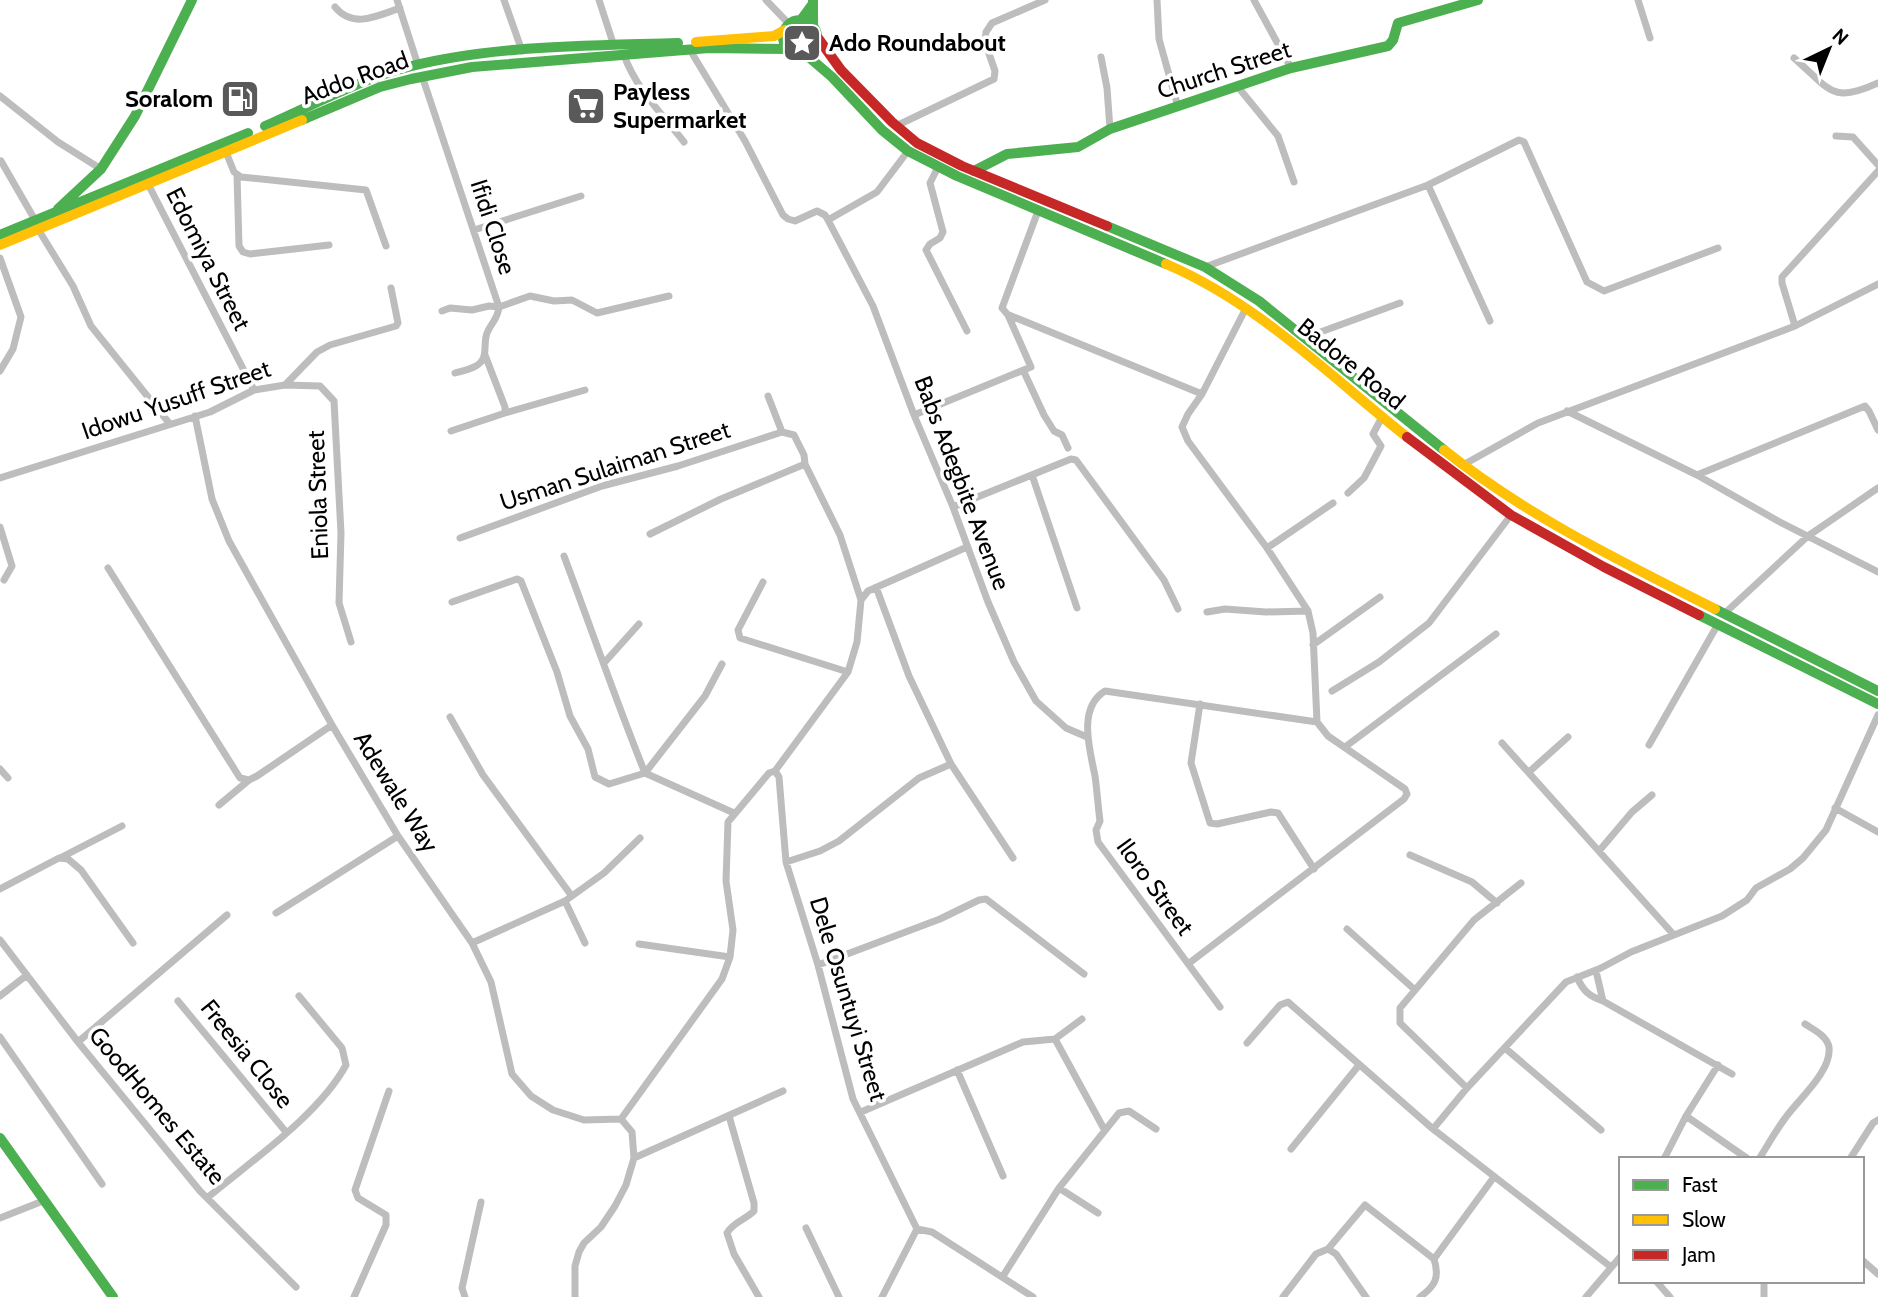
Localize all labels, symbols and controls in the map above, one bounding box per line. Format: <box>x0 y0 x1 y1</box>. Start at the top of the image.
north arrow <box>1794 14 1864 84</box>
place icon: Ado Roundabout <box>781 22 823 64</box>
text: N <box>1827 24 1853 50</box>
place label: Ado Roundabout <box>829 28 1006 57</box>
street label: Church Street <box>1153 34 1294 105</box>
street label: Addo Road <box>297 45 412 110</box>
place label: Payless Supermarket <box>613 77 747 134</box>
fuel station icon: Soralom <box>219 78 261 120</box>
place label: Soralom <box>125 84 213 113</box>
supermarket icon: Payless Supermarket <box>565 85 607 127</box>
street label: Ifidi Close <box>464 176 522 278</box>
street label: Edomiya Street <box>160 183 257 335</box>
street label: Badore Road <box>1292 312 1411 416</box>
street label: Idowu Yusuff Street <box>78 354 274 445</box>
street label: Babs Adegbite Avenue <box>908 372 1017 594</box>
street label: Usman Sulaiman Street <box>496 415 734 516</box>
street label: Eniola Street <box>301 430 334 560</box>
street label: Adewale Way <box>348 726 445 858</box>
street label: Iloro Street <box>1111 833 1200 941</box>
street label: Dele Osuntuyi Street <box>804 893 893 1104</box>
street label: Freesia Close <box>195 994 300 1114</box>
street label: GoodHomes Estate <box>83 1021 232 1190</box>
legend <box>1619 1157 1864 1283</box>
text: Fast <box>1682 1172 1718 1197</box>
text: Slow <box>1682 1207 1726 1232</box>
text: Jam <box>1681 1242 1716 1267</box>

